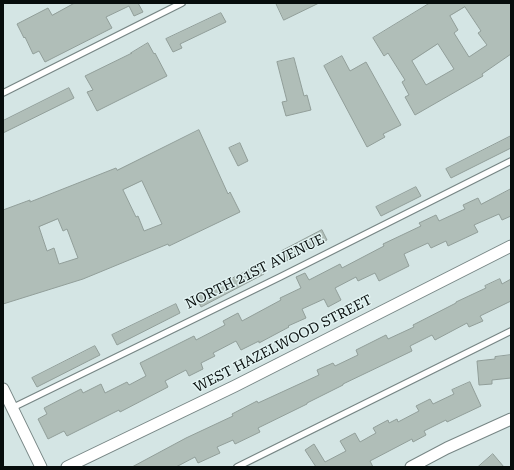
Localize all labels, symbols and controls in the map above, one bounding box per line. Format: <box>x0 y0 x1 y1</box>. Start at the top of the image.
street label: NORTH 21ST AVENUE <box>183 231 327 313</box>
street label: WEST HAZELWOOD STREET <box>191 292 375 396</box>

